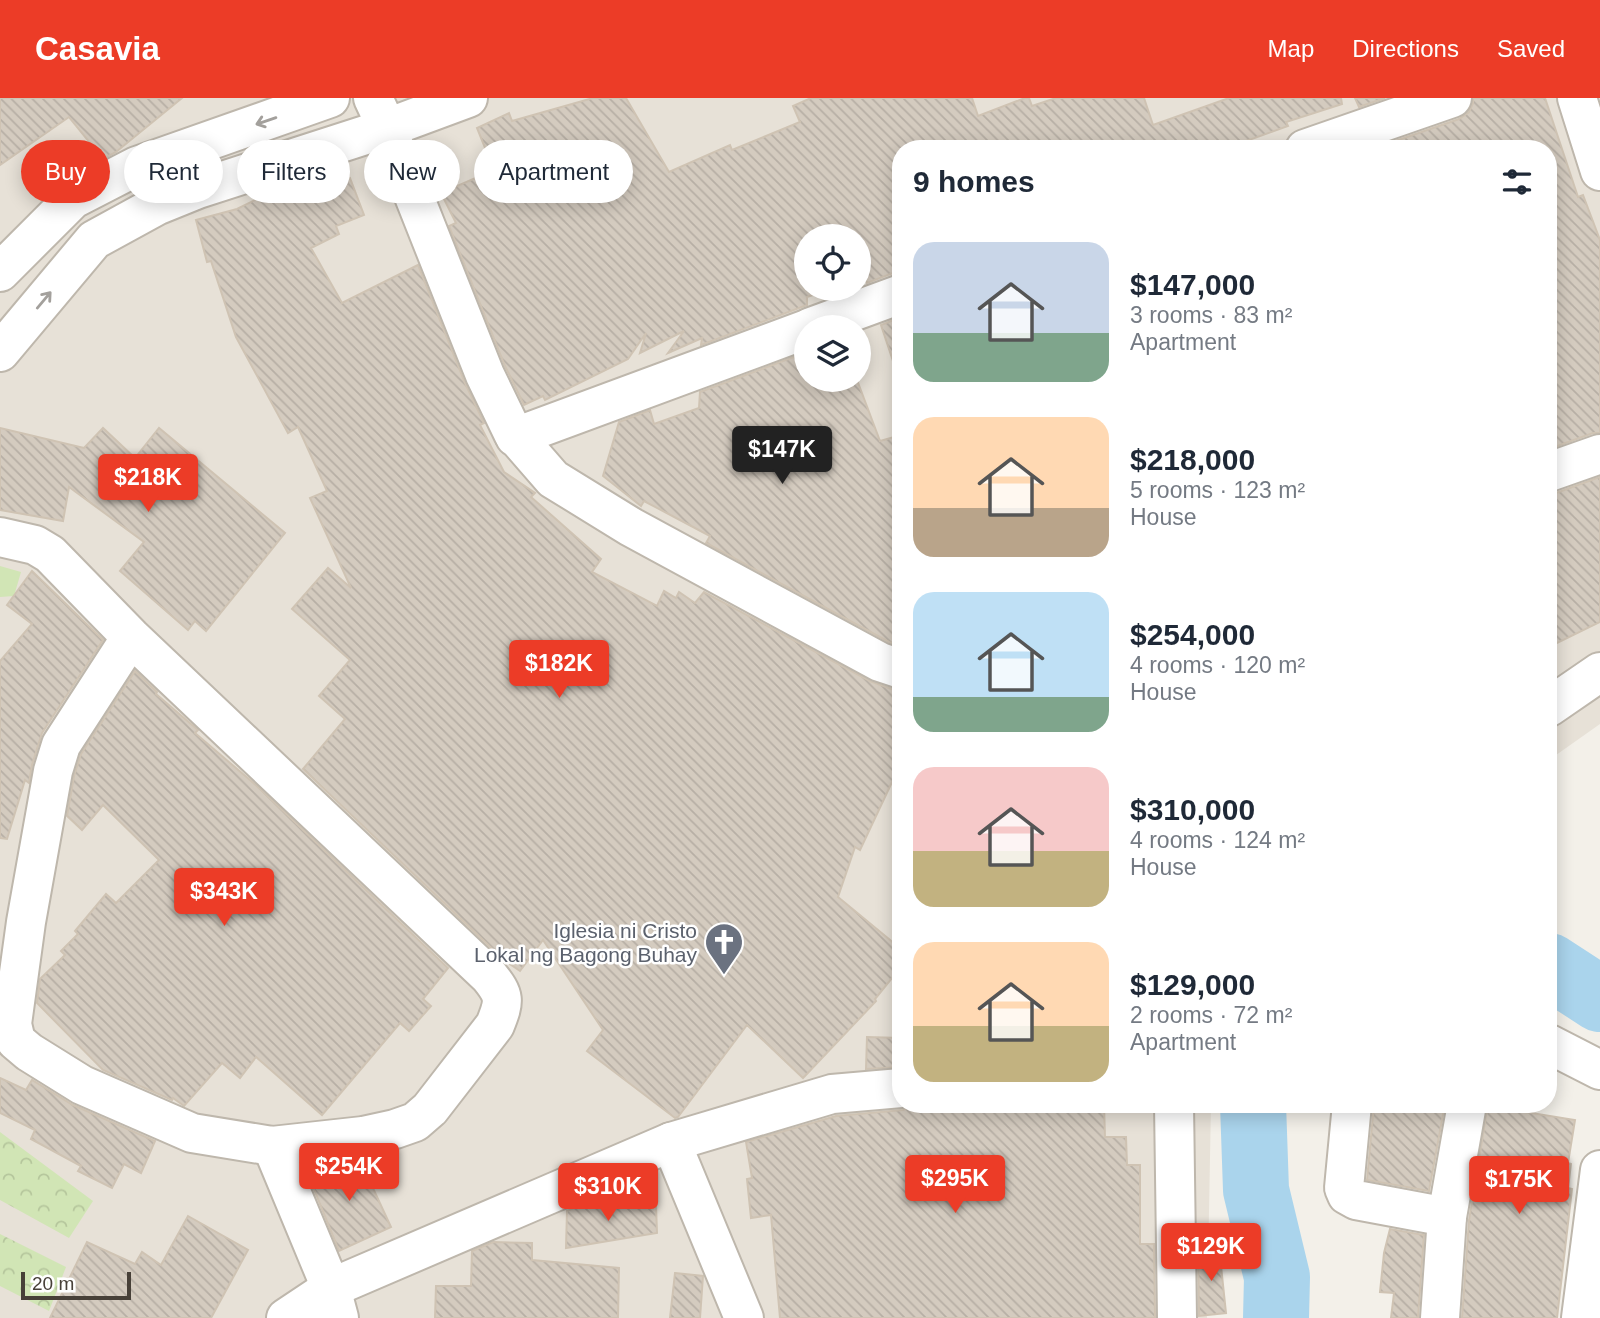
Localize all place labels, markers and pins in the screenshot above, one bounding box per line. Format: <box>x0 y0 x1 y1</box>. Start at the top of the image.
pin: $147K <box>733 426 831 486</box>
pin: $218K <box>99 454 197 514</box>
pin: $182K <box>510 640 608 700</box>
pin: $343K <box>175 868 273 928</box>
place label: Iglesia ni Cristo Lokal ng Bagong Buhay <box>474 919 697 966</box>
church icon: Iglesia ni Cristo Lokal ng Bagong Buhay <box>703 921 745 976</box>
pin: $254K <box>300 1144 398 1203</box>
pin: $295K <box>906 1156 1004 1215</box>
pin: $175K <box>1470 1156 1568 1216</box>
pin: $310K <box>559 1164 657 1223</box>
pin: $129K <box>1162 1224 1260 1283</box>

